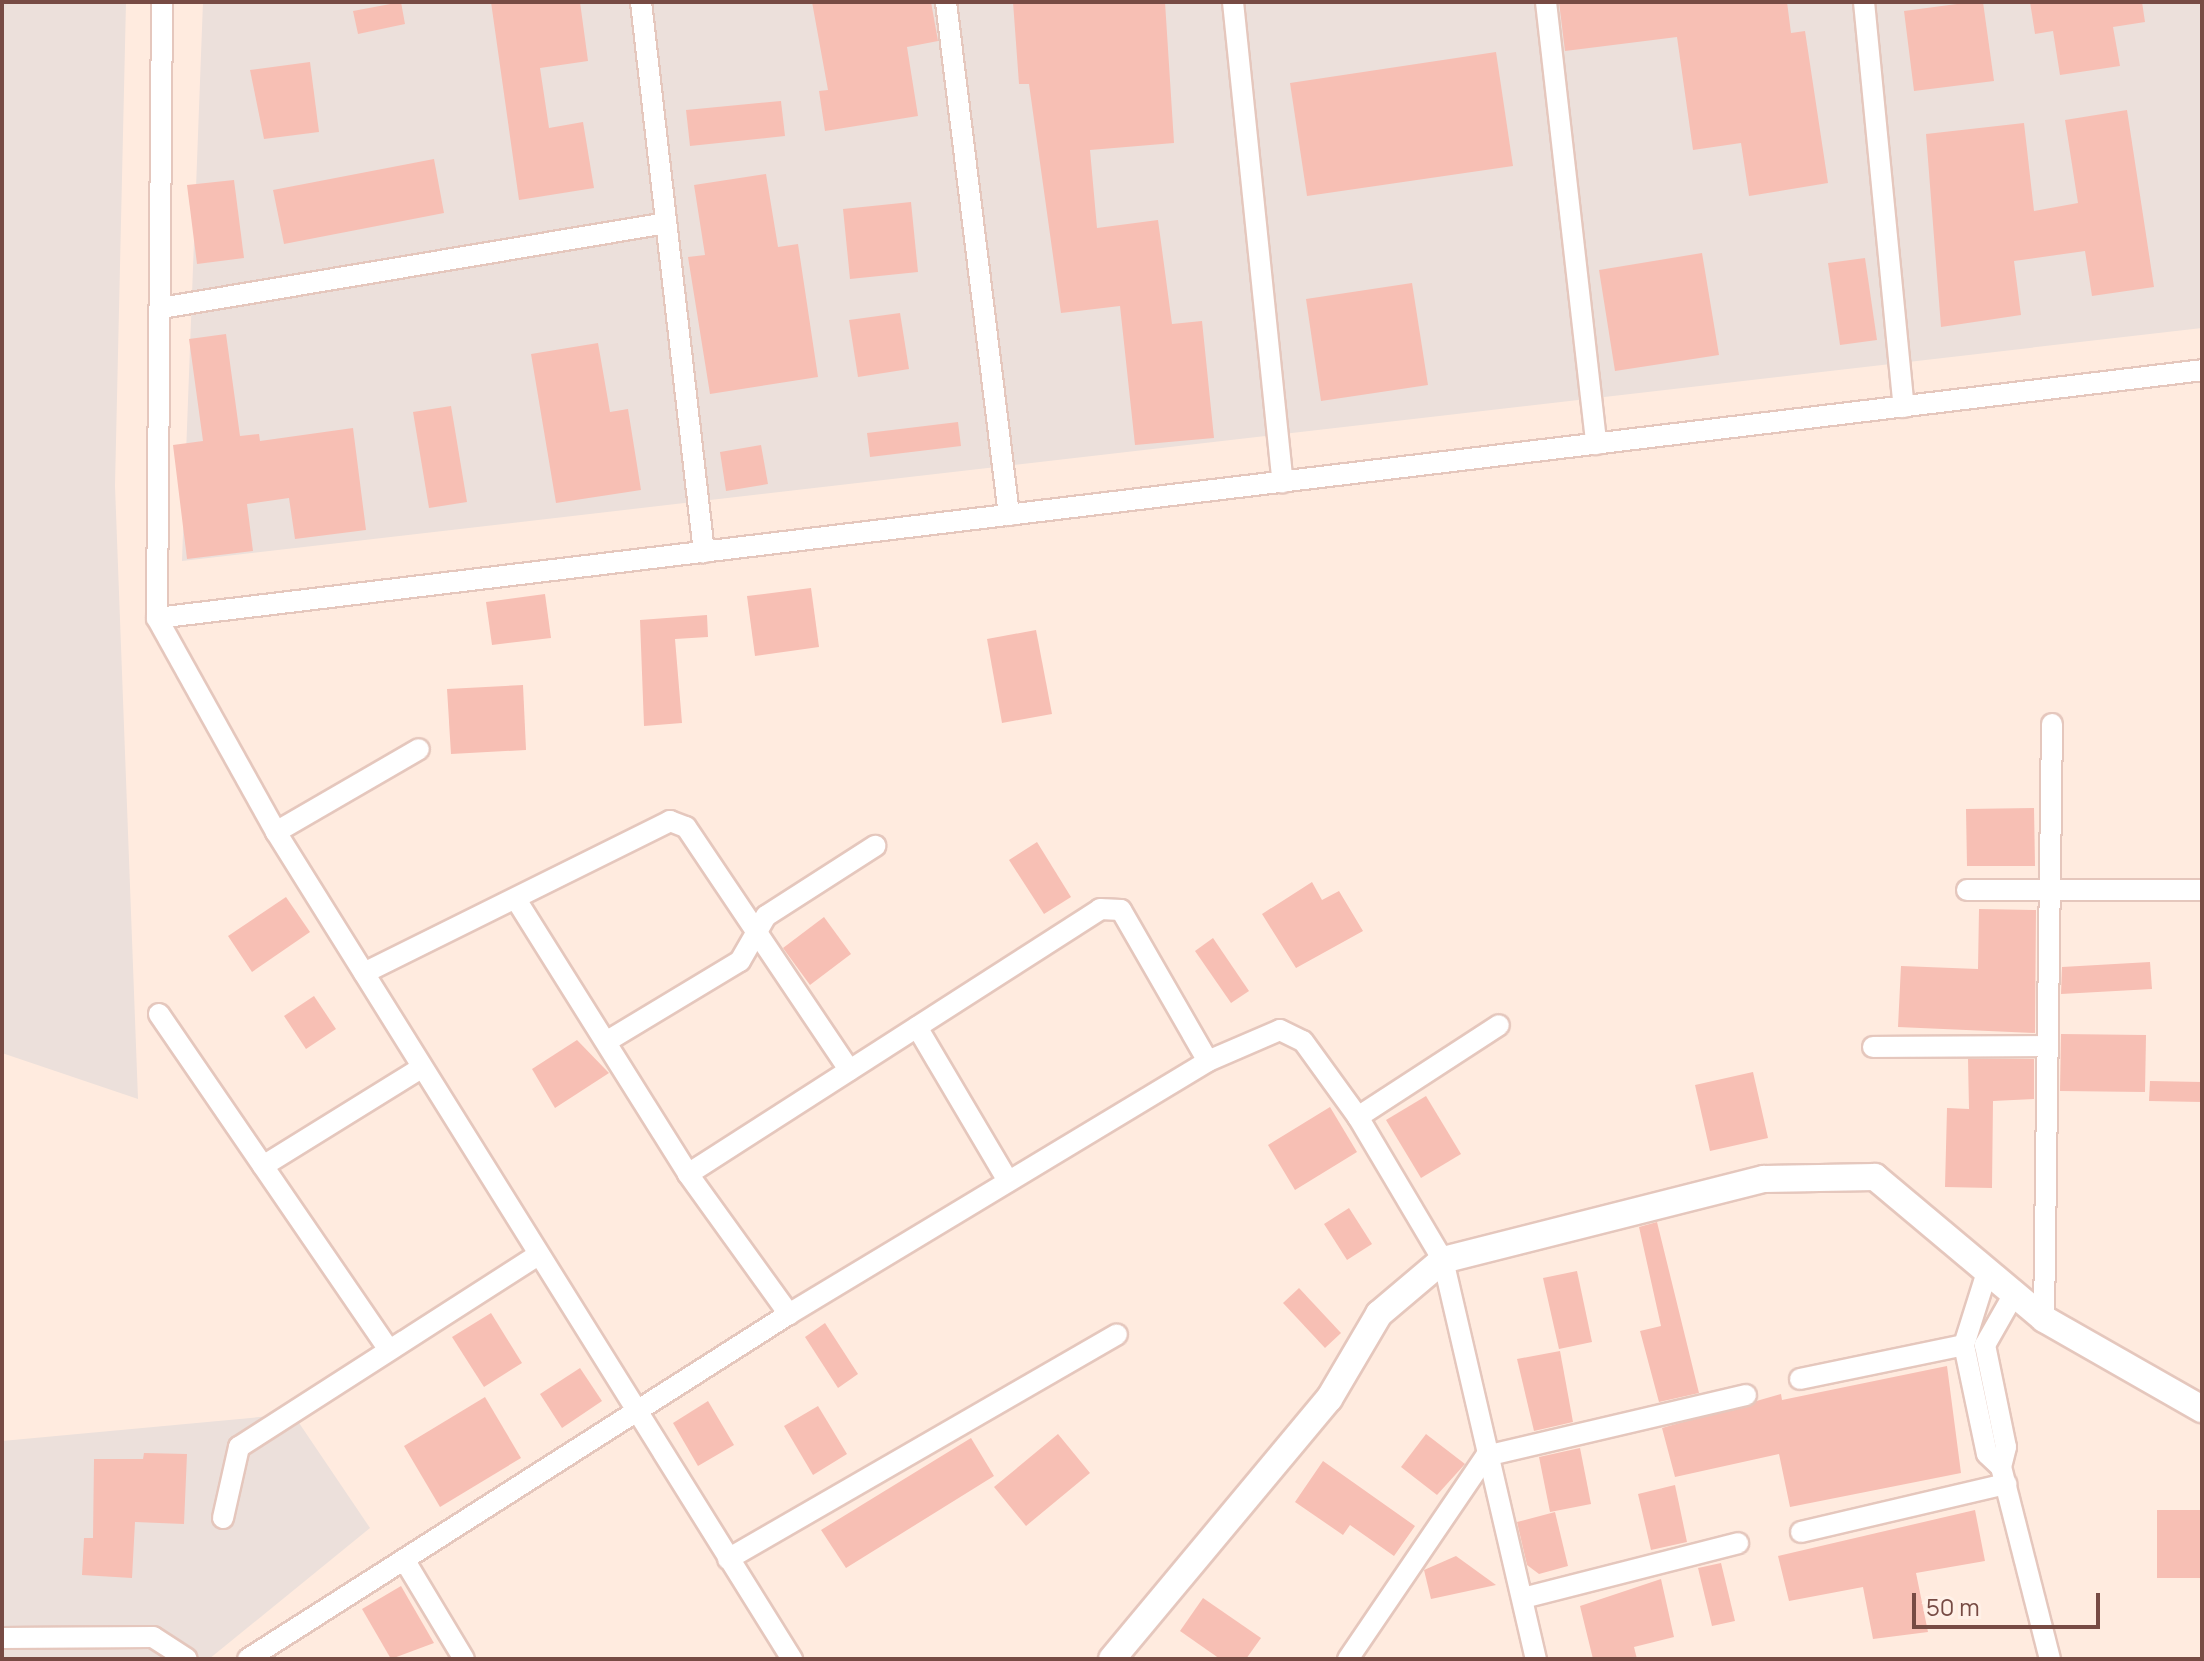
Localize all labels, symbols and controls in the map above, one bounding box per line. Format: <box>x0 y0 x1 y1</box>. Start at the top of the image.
scale bar <box>1916 1577 2104 1627</box>
text: 50 m <box>1926 1590 1980 1623</box>

